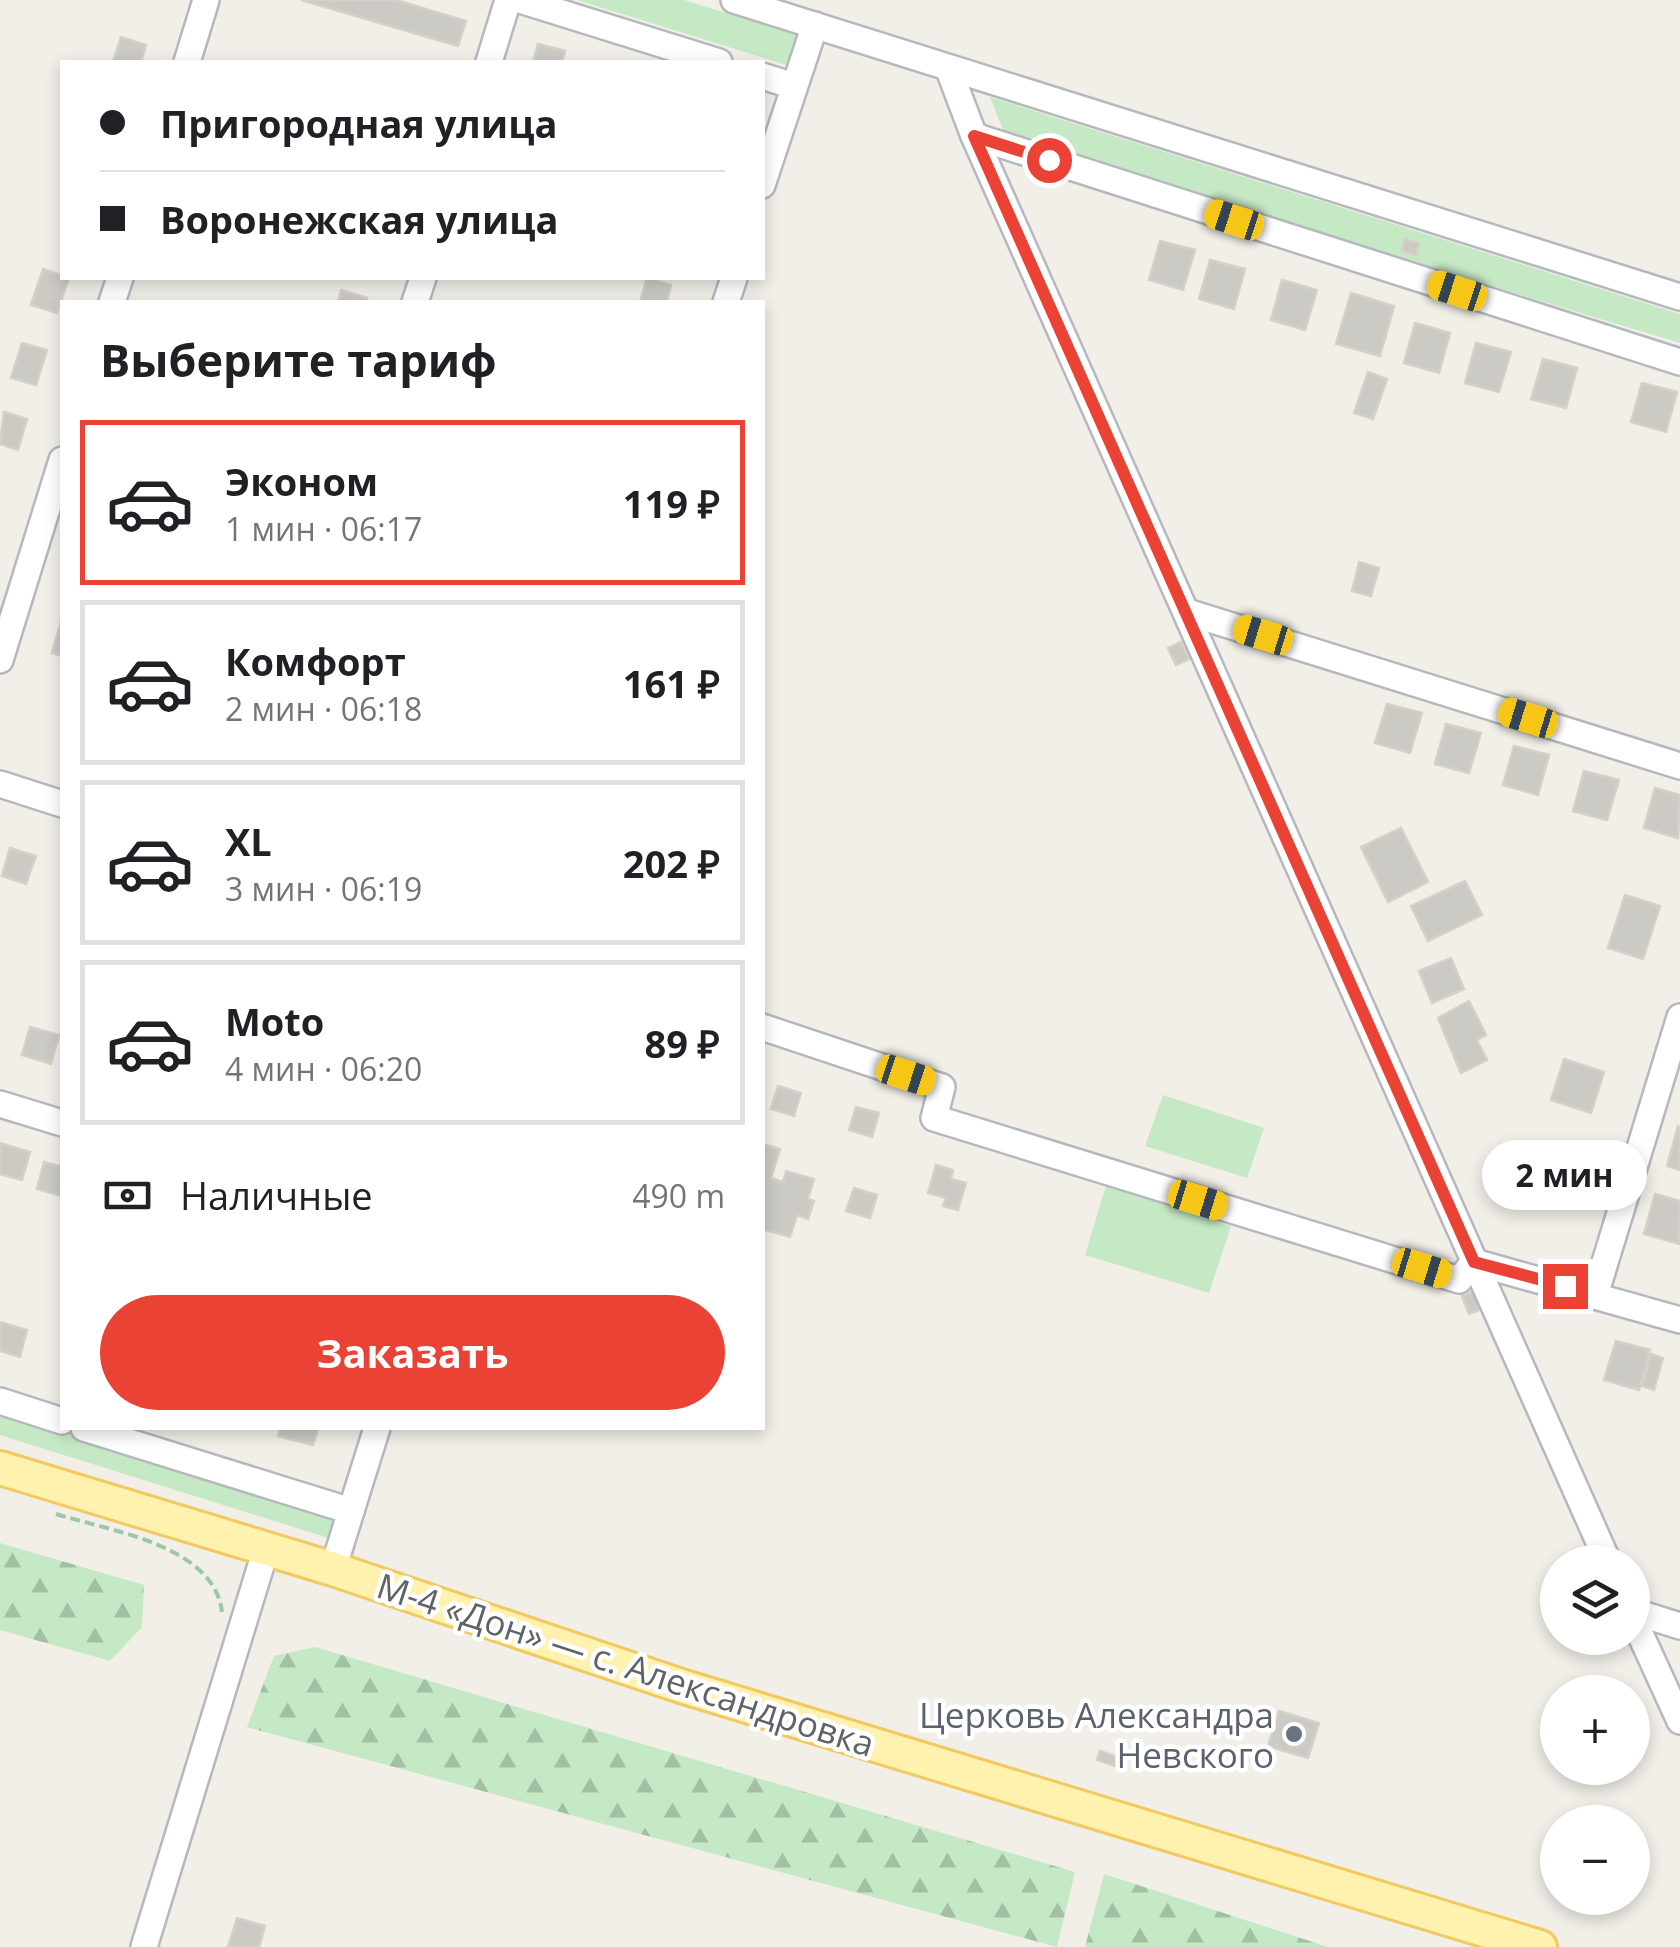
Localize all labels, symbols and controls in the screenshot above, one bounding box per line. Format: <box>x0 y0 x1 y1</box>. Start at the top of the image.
text: Пригородная улица <box>160 97 557 149</box>
route start <box>1027 138 1072 183</box>
text: Воронежская улица <box>160 193 558 245</box>
car <box>1201 196 1267 244</box>
car <box>1424 267 1490 315</box>
text: Выберите тариф <box>100 329 497 390</box>
text: Эконом <box>225 455 378 507</box>
icon: car <box>105 458 195 548</box>
text: 119 ₽ <box>623 477 720 529</box>
text: 1 мин · 06:17 <box>225 507 422 550</box>
car <box>1230 612 1296 658</box>
text: Комфорт <box>225 635 406 687</box>
icon: car <box>105 638 195 728</box>
text: 161 ₽ <box>623 657 720 709</box>
text: 2 мин · 06:18 <box>225 687 422 730</box>
car <box>1495 695 1561 741</box>
text: XL <box>225 815 272 867</box>
icon: car <box>105 818 195 908</box>
text: 202 ₽ <box>623 837 720 889</box>
text: 3 мин · 06:19 <box>225 867 422 910</box>
text: Moto <box>225 995 324 1047</box>
icon: car <box>105 998 195 1088</box>
text: 89 ₽ <box>645 1017 720 1069</box>
text: 4 мин · 06:20 <box>225 1047 422 1090</box>
car <box>873 1051 939 1099</box>
callout: 2 мин <box>1482 1141 1648 1211</box>
text: 2 мин <box>1516 1153 1613 1196</box>
icon: cash <box>100 1168 155 1223</box>
text: Наличные <box>180 1169 373 1221</box>
text: 490 m <box>632 1174 725 1217</box>
car <box>1165 1177 1231 1223</box>
car <box>1389 1245 1455 1291</box>
route end <box>1543 1264 1588 1309</box>
button: Заказать <box>100 1295 725 1410</box>
map controls <box>1540 1545 1650 1915</box>
button: layers <box>1540 1545 1650 1655</box>
street label: М-4 «Дон» — с. Александровка <box>371 1561 881 1767</box>
button: + <box>1540 1675 1650 1785</box>
place label: Церковь Александра Невского <box>919 1691 1274 1778</box>
marker: Церковь Александра Невского <box>1283 1723 1305 1745</box>
button: − <box>1540 1805 1650 1915</box>

